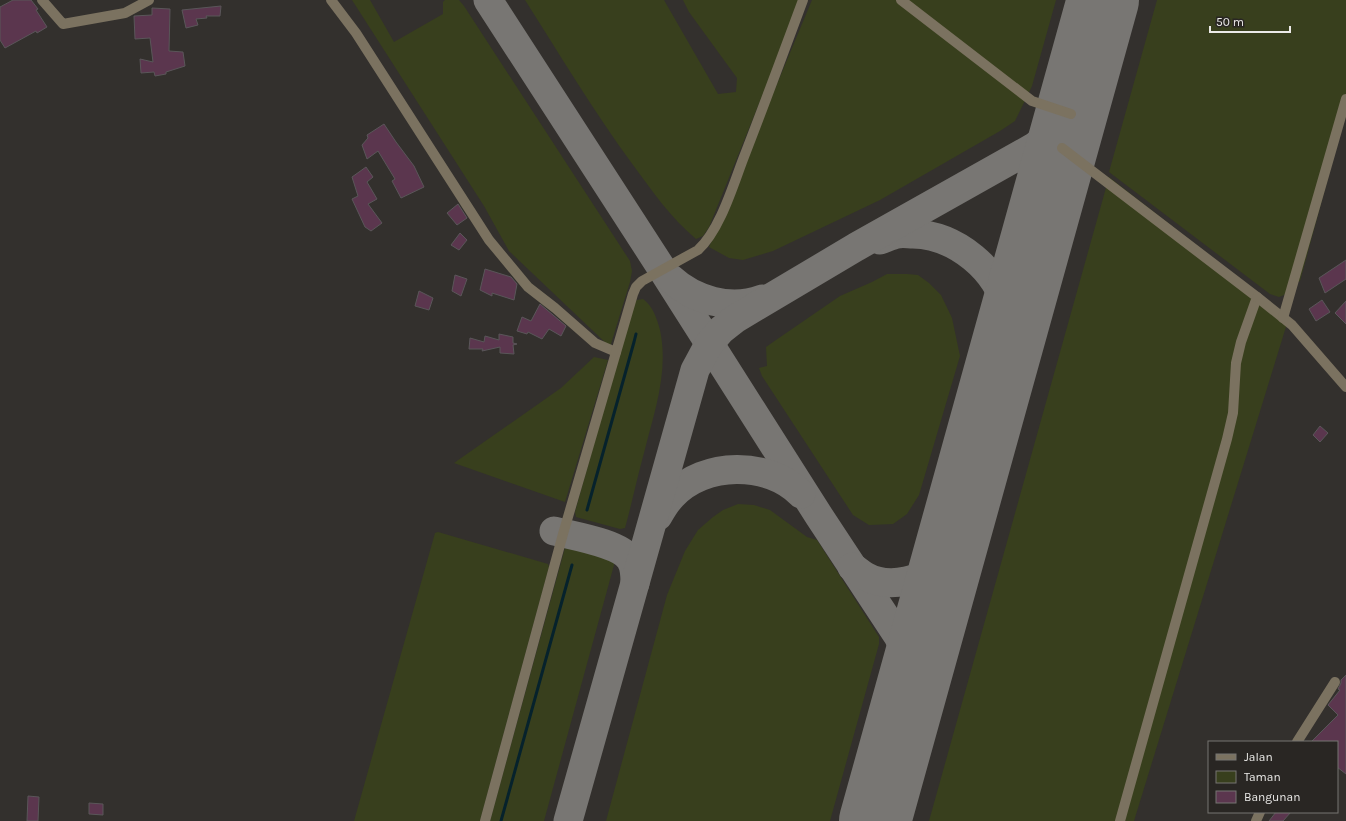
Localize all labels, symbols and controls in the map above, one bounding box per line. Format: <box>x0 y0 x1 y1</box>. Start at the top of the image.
scale bar <box>1210 8 1290 34</box>
text: 50 m <box>1216 15 1244 29</box>
legend <box>1208 741 1338 813</box>
text: Jalan <box>1244 750 1273 764</box>
text: Taman <box>1244 770 1281 784</box>
text: Bangunan <box>1244 790 1300 804</box>

